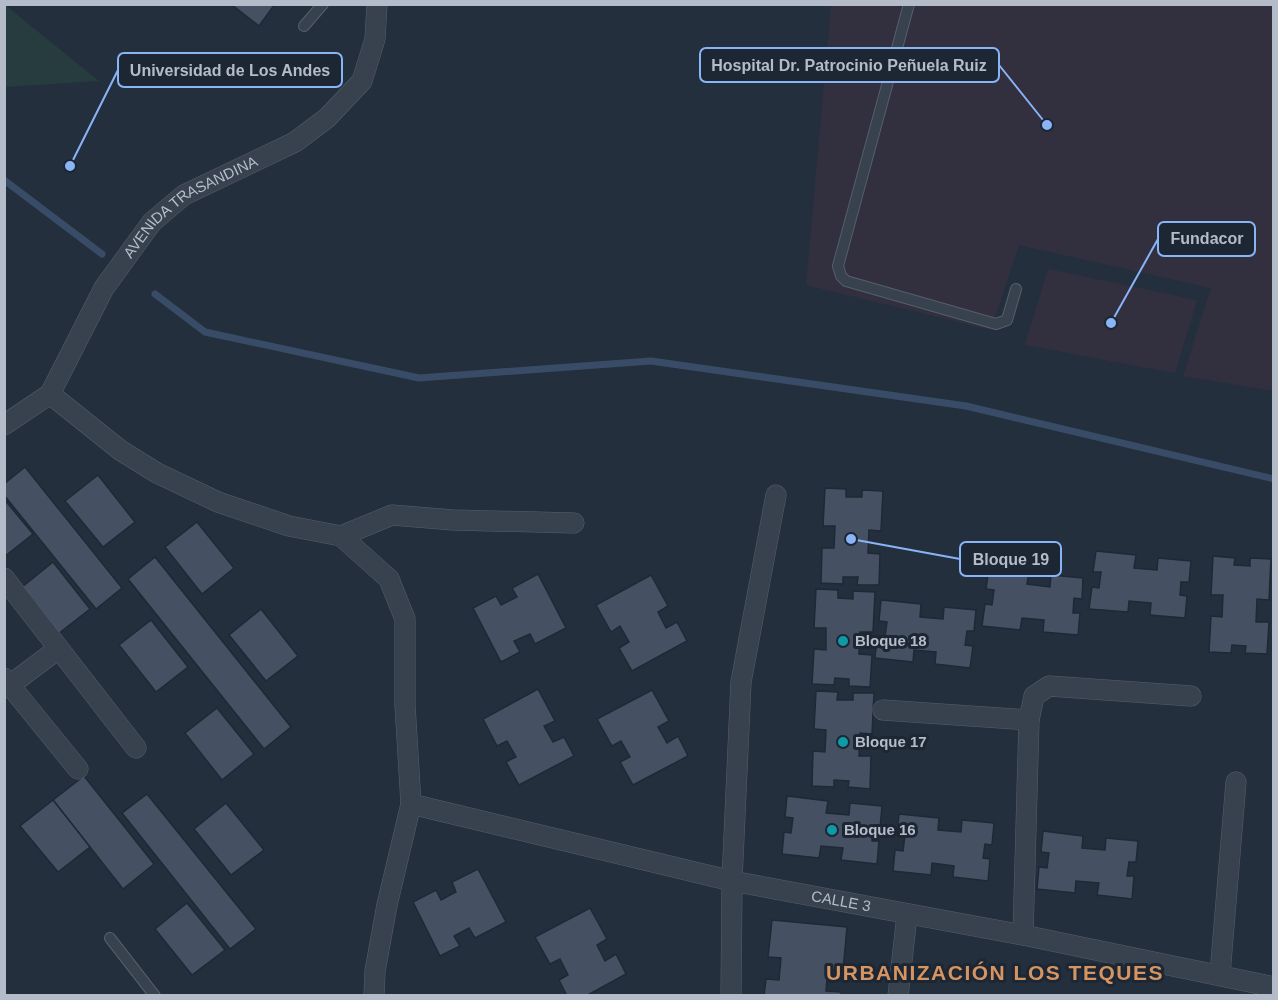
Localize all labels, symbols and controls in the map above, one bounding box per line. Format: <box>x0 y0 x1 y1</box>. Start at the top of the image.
callout: Hospital Dr. Patrocinio Peñuela Ruiz <box>700 48 999 82</box>
callout: Universidad de Los Andes <box>118 53 342 87</box>
text: Hospital Dr. Patrocinio Peñuela Ruiz <box>711 57 987 74</box>
text: Universidad de Los Andes <box>130 62 330 79</box>
street label: AVENIDA TRASANDINA <box>120 152 260 261</box>
callout: Fundacor <box>1158 222 1255 256</box>
text: Fundacor <box>1171 230 1243 247</box>
callout: Bloque 19 <box>960 542 1061 576</box>
text: Bloque 19 <box>973 551 1049 568</box>
place label: Bloque 18 <box>855 632 927 649</box>
marker: Bloque 18 <box>836 634 850 648</box>
place label: Bloque 17 <box>855 733 927 750</box>
marker: Bloque 17 <box>836 735 850 749</box>
place label: Bloque 16 <box>844 821 916 838</box>
marker: Bloque 16 <box>825 823 839 837</box>
street label: CALLE 3 <box>810 887 872 915</box>
district label: URBANIZACIÓN LOS TEQUES <box>826 961 1164 984</box>

